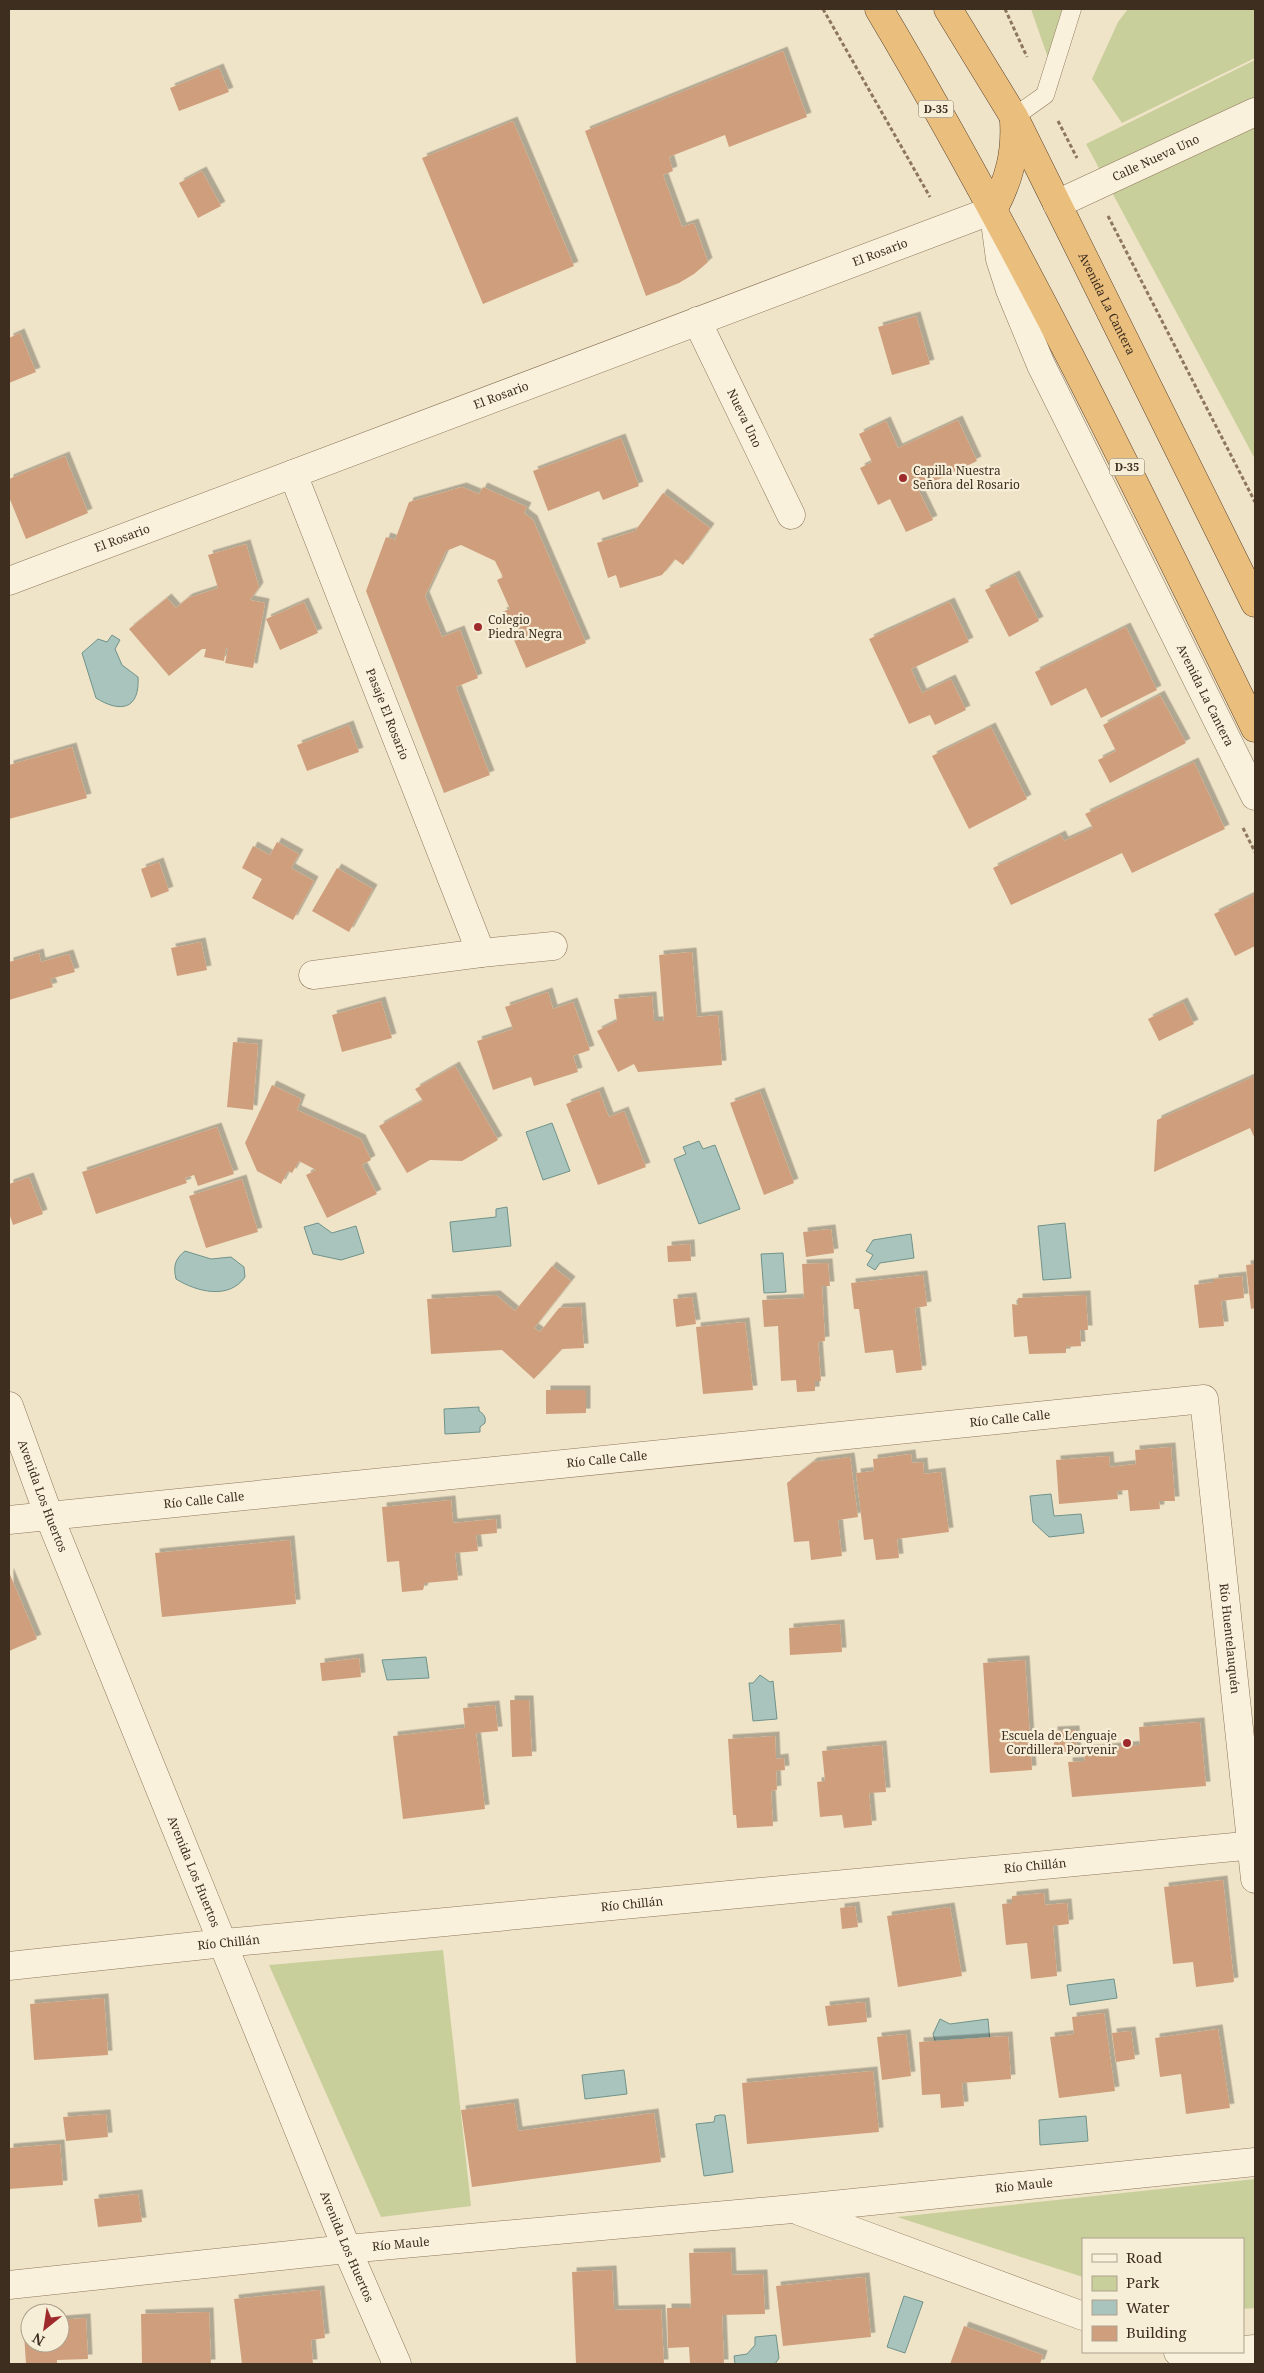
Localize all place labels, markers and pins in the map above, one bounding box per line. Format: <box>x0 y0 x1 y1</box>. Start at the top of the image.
place label: Capilla Nuestra Señora del Rosario <box>913 462 1020 493</box>
marker: Capilla Nuestra Señora del Rosario <box>897 472 909 484</box>
place label: Colegio Piedra Negra <box>488 611 563 642</box>
marker: Colegio Piedra Negra <box>472 621 484 633</box>
place label: Escuela de Lenguaje Cordillera Porvenir <box>1001 1727 1117 1758</box>
marker: Escuela de Lenguaje Cordillera Porvenir <box>1121 1737 1133 1749</box>

